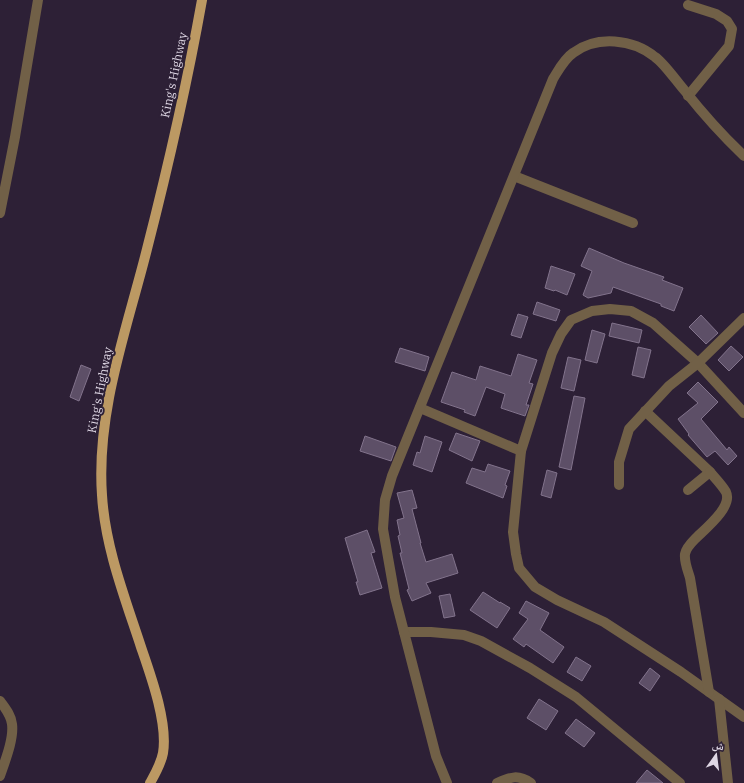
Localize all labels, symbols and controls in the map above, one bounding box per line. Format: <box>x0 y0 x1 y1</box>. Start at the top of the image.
street label: King's Highway <box>157 30 190 119</box>
street label: King's Highway <box>84 345 115 434</box>
north arrow <box>696 735 736 775</box>
text: ش <box>711 737 726 755</box>

